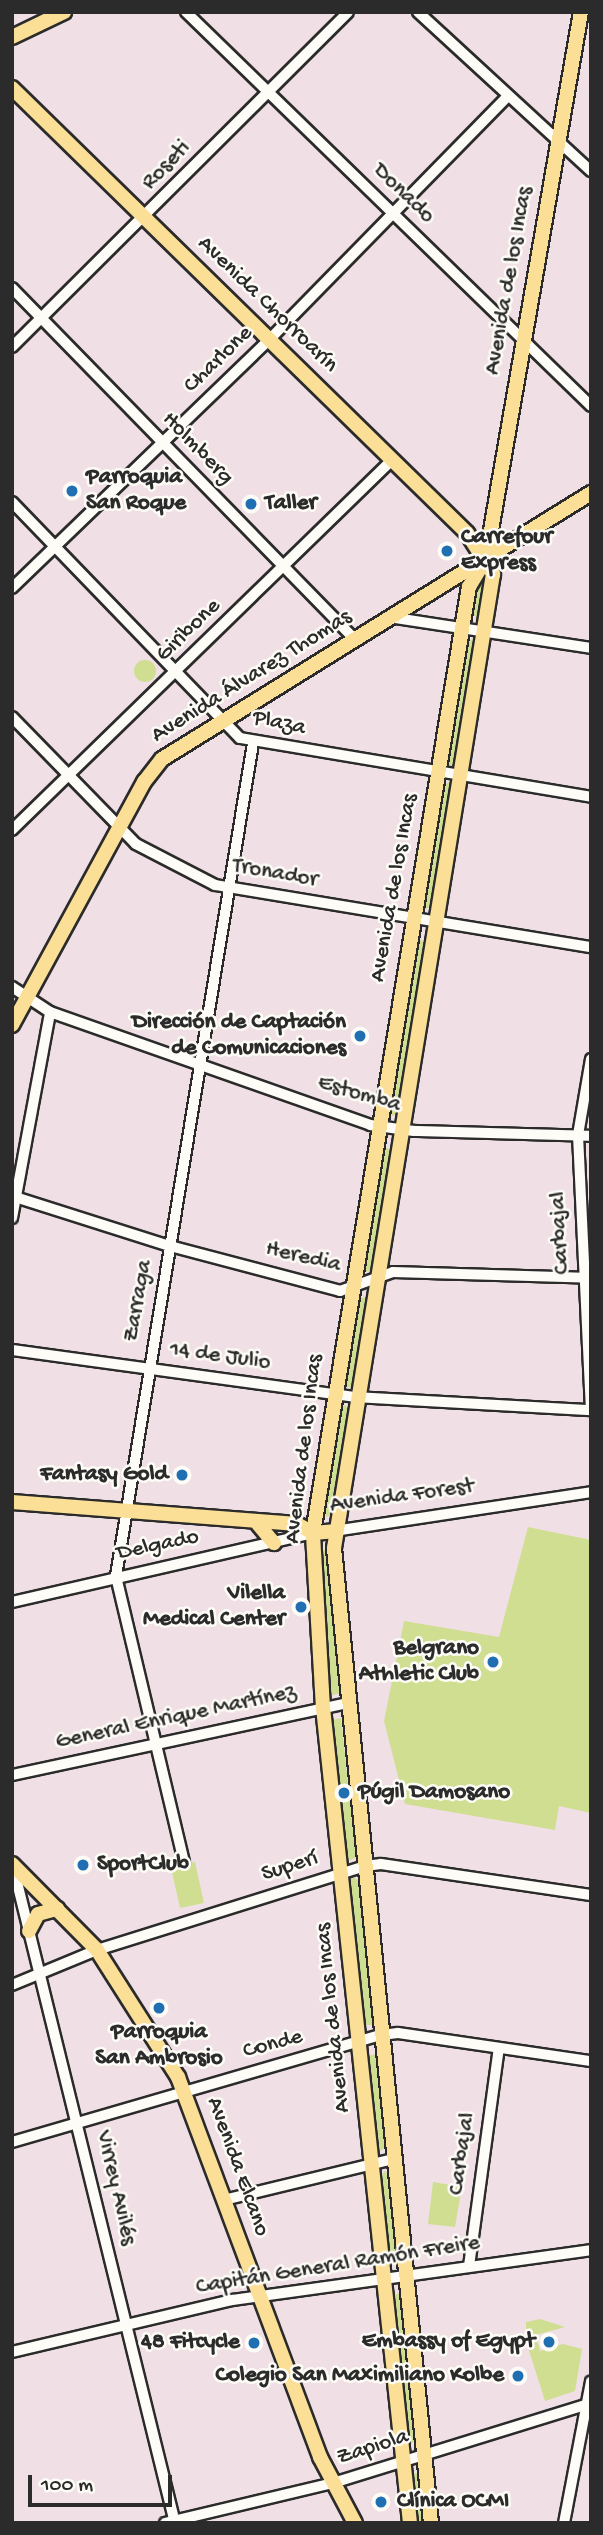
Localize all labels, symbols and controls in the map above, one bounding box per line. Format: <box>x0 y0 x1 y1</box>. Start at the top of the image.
street label: Roseti <box>137 135 197 197</box>
street label: Donado <box>366 158 440 230</box>
street label: Avenida de los Incas <box>480 185 540 377</box>
street label: Avenida Chorroarín <box>191 231 343 379</box>
street label: Charlone <box>179 320 259 400</box>
street label: Holmberg <box>155 406 239 492</box>
place label: Parroquia San Roque <box>86 464 186 518</box>
marker: Parroquia San Roque <box>64 483 80 499</box>
place label: Taller <box>265 490 317 518</box>
marker: Taller <box>243 496 259 512</box>
place label: Carrefour Express <box>461 524 552 578</box>
marker: Carrefour Express <box>439 543 455 559</box>
street label: Giribone <box>151 593 227 669</box>
street label: Avenida Álvarez Thomas <box>147 604 357 750</box>
street label: Plaza <box>250 705 308 743</box>
street label: Avenida de los Incas <box>365 792 425 984</box>
street label: Tronador <box>230 853 320 895</box>
place label: Dirección de Captación de Comunicaciones <box>132 1009 346 1063</box>
marker: Dirección de Captación de Comunicaciones <box>352 1028 368 1044</box>
street label: Estomba <box>314 1070 404 1120</box>
street label: Carbajal <box>545 1191 577 1275</box>
street label: Heredia <box>263 1236 343 1280</box>
street label: Zarraga <box>118 1258 160 1344</box>
street label: 14 de Julio <box>168 1336 272 1378</box>
street label: Avenida de los Incas <box>280 1353 330 1545</box>
place label: Fantasy Gold <box>40 1461 168 1489</box>
marker: Fantasy Gold <box>174 1467 190 1483</box>
street label: Avenida Forest <box>328 1473 476 1521</box>
street label: Delgado <box>114 1524 202 1568</box>
place label: Vilella Medical Center <box>143 1580 285 1634</box>
marker: Vilella Medical Center <box>291 1597 311 1617</box>
place label: Belgrano Athletic Club <box>359 1635 479 1689</box>
marker: Belgrano Athletic Club <box>485 1654 501 1670</box>
street label: General Enrique Martínez <box>53 1679 299 1757</box>
place label: Púgil Damosano <box>358 1779 510 1807</box>
marker: Púgil Damosano <box>336 1785 352 1801</box>
street label: Superí <box>258 1845 322 1889</box>
place label: SportClub <box>97 1851 189 1879</box>
marker: SportClub <box>75 1857 91 1873</box>
street label: Avenida de los Incas <box>310 1922 358 2114</box>
marker: Parroquia San Ambrosio <box>151 2000 167 2016</box>
place label: Parroquia San Ambrosio <box>95 2019 223 2073</box>
street label: Conde <box>240 2024 306 2066</box>
street label: Avenida Elcano <box>199 2094 275 2240</box>
street label: Carbajal <box>444 2111 482 2197</box>
street label: Virrey Avilés <box>88 2128 142 2248</box>
street label: Capitán General Ramón Freire <box>194 2230 482 2302</box>
place label: Embassy of Egypt <box>362 2328 535 2356</box>
place label: 48 Fitcycle <box>141 2329 240 2357</box>
marker: Embassy of Egypt <box>541 2334 557 2350</box>
marker: 48 Fitcycle <box>246 2335 262 2351</box>
place label: Colegio San Maximiliano Kolbe <box>215 2362 504 2390</box>
marker: Colegio San Maximiliano Kolbe <box>510 2368 526 2384</box>
street label: Zapiola <box>334 2423 412 2473</box>
scale bar <box>32 2462 175 2506</box>
text: 100 m <box>41 2474 93 2499</box>
place label: Clínica OCMI <box>397 2488 509 2516</box>
marker: Clínica OCMI <box>371 2492 391 2512</box>

